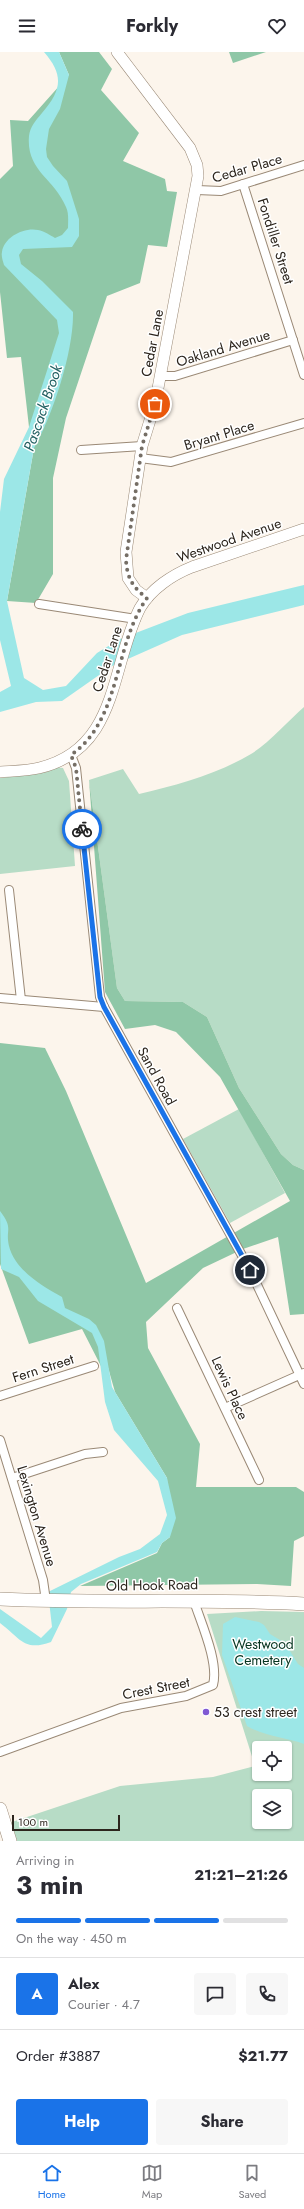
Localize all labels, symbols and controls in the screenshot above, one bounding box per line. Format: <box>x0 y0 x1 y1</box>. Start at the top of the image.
text: Forkly <box>126 13 178 39</box>
icon: menu <box>16 15 38 37</box>
icon: heart <box>266 15 288 37</box>
street label: Cedar Place <box>210 148 284 188</box>
street label: Fondiller Street <box>253 195 299 287</box>
street label: Cedar Lane <box>136 308 168 378</box>
street label: Oakland Avenue <box>174 324 272 372</box>
water label: Pascack Brook <box>18 361 68 454</box>
pin <box>138 387 172 421</box>
icon: bag <box>144 393 166 415</box>
street label: Bryant Place <box>181 415 257 455</box>
street label: Westwood Avenue <box>174 513 284 567</box>
street label: Cedar Lane <box>87 624 127 694</box>
courier <box>62 809 102 849</box>
icon: bike <box>71 818 93 840</box>
street label: Sand Road <box>133 1043 181 1109</box>
pin <box>233 1253 267 1287</box>
icon: home <box>239 1259 261 1281</box>
street label: Fern Street <box>10 1348 77 1387</box>
street label: Lewis Place <box>207 1353 253 1423</box>
street label: Lexington Avenue <box>12 1463 62 1569</box>
street label: Old Hook Road <box>106 1574 198 1596</box>
park label: Westwood Cemetery <box>232 1634 294 1670</box>
street label: Crest Street <box>121 1672 192 1704</box>
place label: 53 crest street <box>214 1702 297 1722</box>
marker: 53 crest street <box>201 1707 211 1717</box>
map controls <box>252 1741 292 1829</box>
button: locate <box>252 1741 292 1781</box>
button: layers <box>252 1789 292 1829</box>
scale bar <box>12 1813 120 1832</box>
text: 100 m <box>18 1814 48 1830</box>
text: Arriving in <box>16 1851 74 1870</box>
text: 21:21–21:26 <box>194 1864 288 1886</box>
text: 3 min <box>16 1866 83 1904</box>
text: On the way · 450 m <box>16 1929 127 1948</box>
text: Alex <box>68 1973 99 1995</box>
button: chat <box>194 1973 236 2015</box>
button: phone <box>246 1973 288 2015</box>
text: A <box>31 1983 43 2005</box>
text: Courier · 4.7 <box>68 1995 140 2014</box>
text: Order #3887 <box>16 2045 100 2067</box>
text: $21.77 <box>238 2045 288 2067</box>
button: Help <box>16 2099 148 2145</box>
button: Share <box>156 2099 288 2145</box>
tab: Home <box>38 2162 66 2202</box>
tab: Map <box>141 2162 163 2202</box>
tab: Saved <box>238 2162 266 2202</box>

